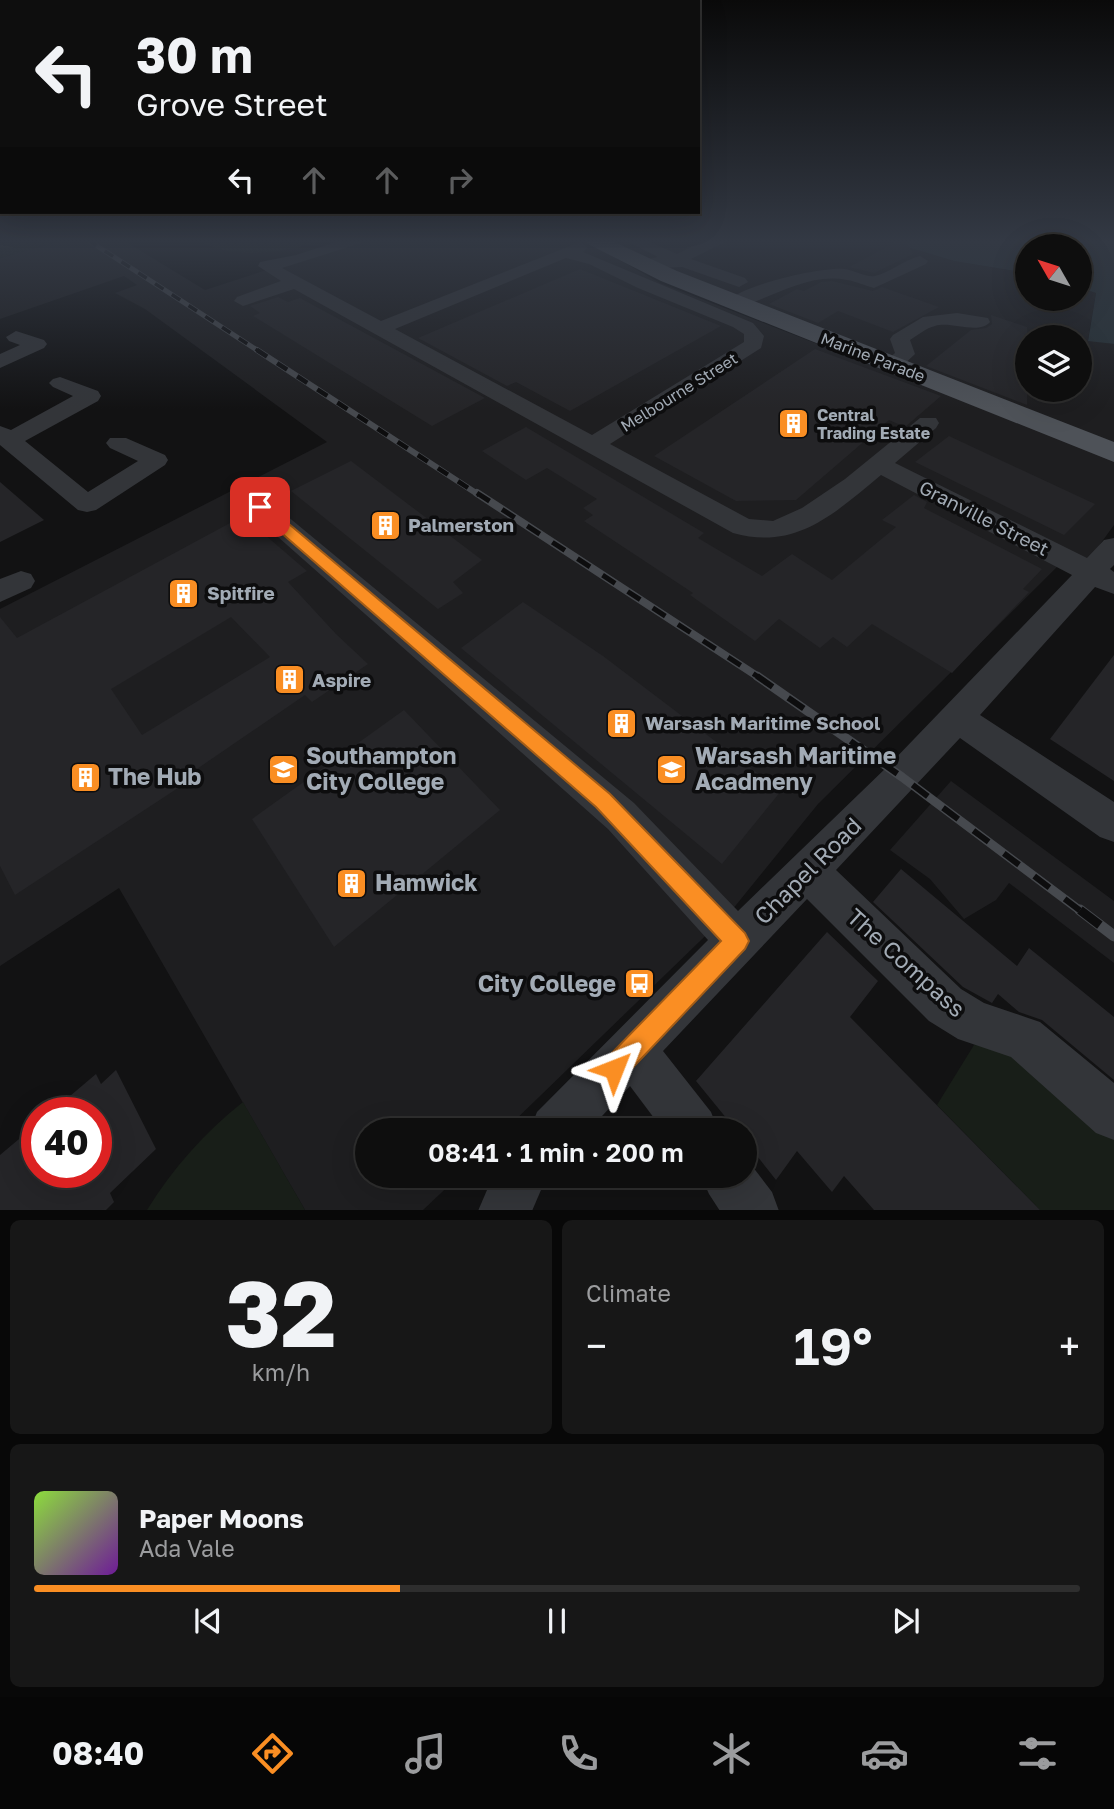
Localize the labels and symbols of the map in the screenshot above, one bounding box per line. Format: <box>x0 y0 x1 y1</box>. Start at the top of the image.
north arrow <box>1015 234 1092 312</box>
street label: Marine Parade <box>818 328 928 386</box>
street label: Melbourne Street <box>617 348 741 436</box>
place label: Central Trading Estate <box>817 405 930 443</box>
building icon: Central Trading Estate <box>777 407 811 441</box>
street label: Granville Street <box>916 475 1053 560</box>
pin <box>230 477 290 537</box>
building icon: Palmerston <box>368 508 402 542</box>
place label: Palmerston <box>408 513 514 536</box>
building icon: Spitfire <box>167 576 201 610</box>
place label: Spitfire <box>207 581 275 604</box>
building icon: Aspire <box>272 663 306 697</box>
place label: Aspire <box>312 668 371 691</box>
building icon: Warsash Maritime School <box>605 706 639 740</box>
place label: Warsash Maritime School <box>645 711 880 734</box>
place label: Southampton City College <box>306 741 456 795</box>
place label: Warsash Maritime Acadmeny <box>695 741 896 795</box>
school or university icon: Southampton City College <box>266 752 300 786</box>
school or university icon: Warsash Maritime Acadmeny <box>655 752 689 786</box>
building icon: The Hub <box>68 760 102 794</box>
place label: The Hub <box>108 762 202 790</box>
street label: Chapel Road <box>748 811 867 930</box>
building icon: Hamwick <box>335 866 369 900</box>
place label: Hamwick <box>375 868 478 896</box>
street label: The Compass <box>842 902 971 1022</box>
bus stop icon: City College <box>622 967 656 1001</box>
place label: City College <box>478 969 616 997</box>
position arrow <box>577 1032 651 1106</box>
speed limit sign: 40 <box>21 1097 112 1188</box>

